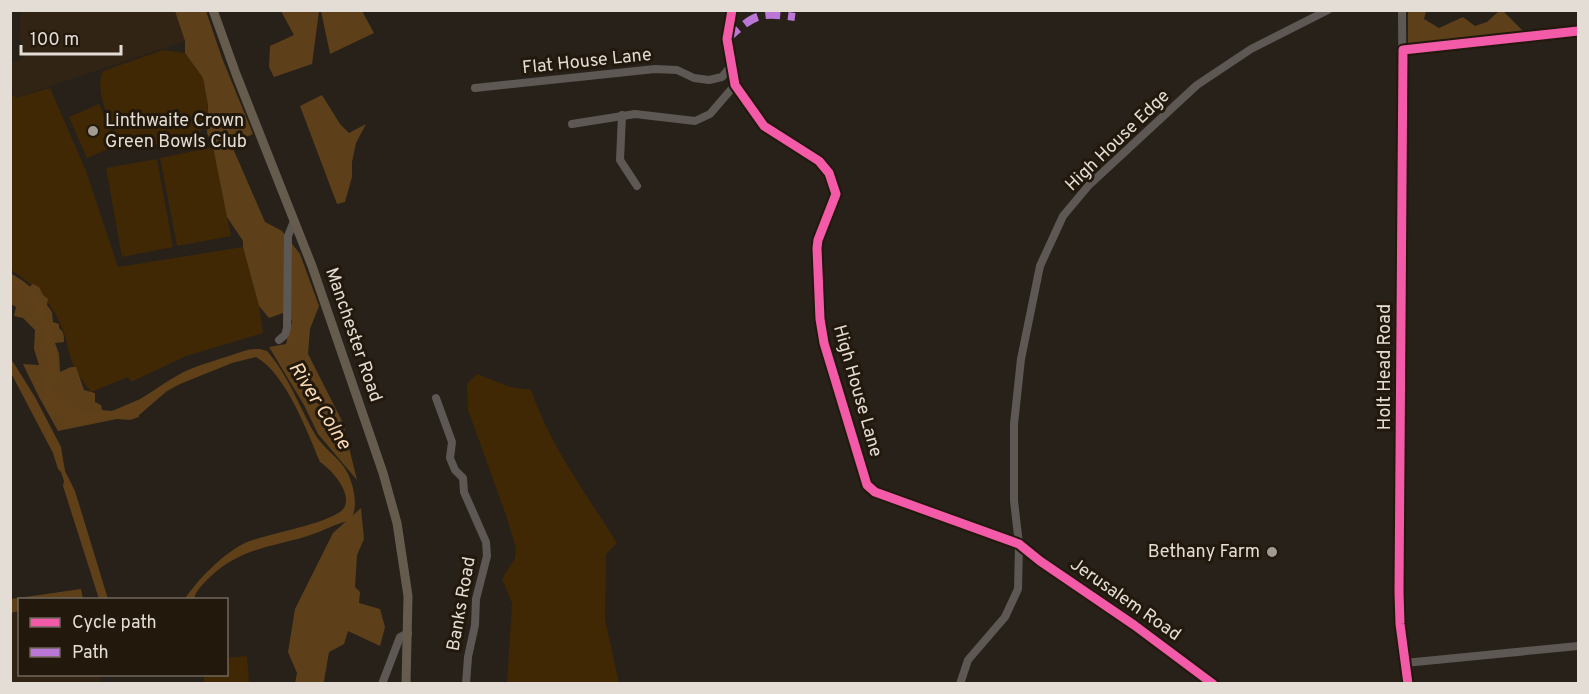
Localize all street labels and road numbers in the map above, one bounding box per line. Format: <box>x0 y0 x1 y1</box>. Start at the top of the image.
street label: Flat House Lane <box>521 44 653 80</box>
street label: High House Edge <box>1061 85 1175 197</box>
street label: Manchester Road <box>319 265 387 405</box>
street label: Holt Head Road <box>1374 304 1397 430</box>
street label: High House Lane <box>827 322 887 460</box>
street label: Jerusalem Road <box>1065 553 1185 647</box>
street label: Banks Road <box>442 555 482 653</box>

